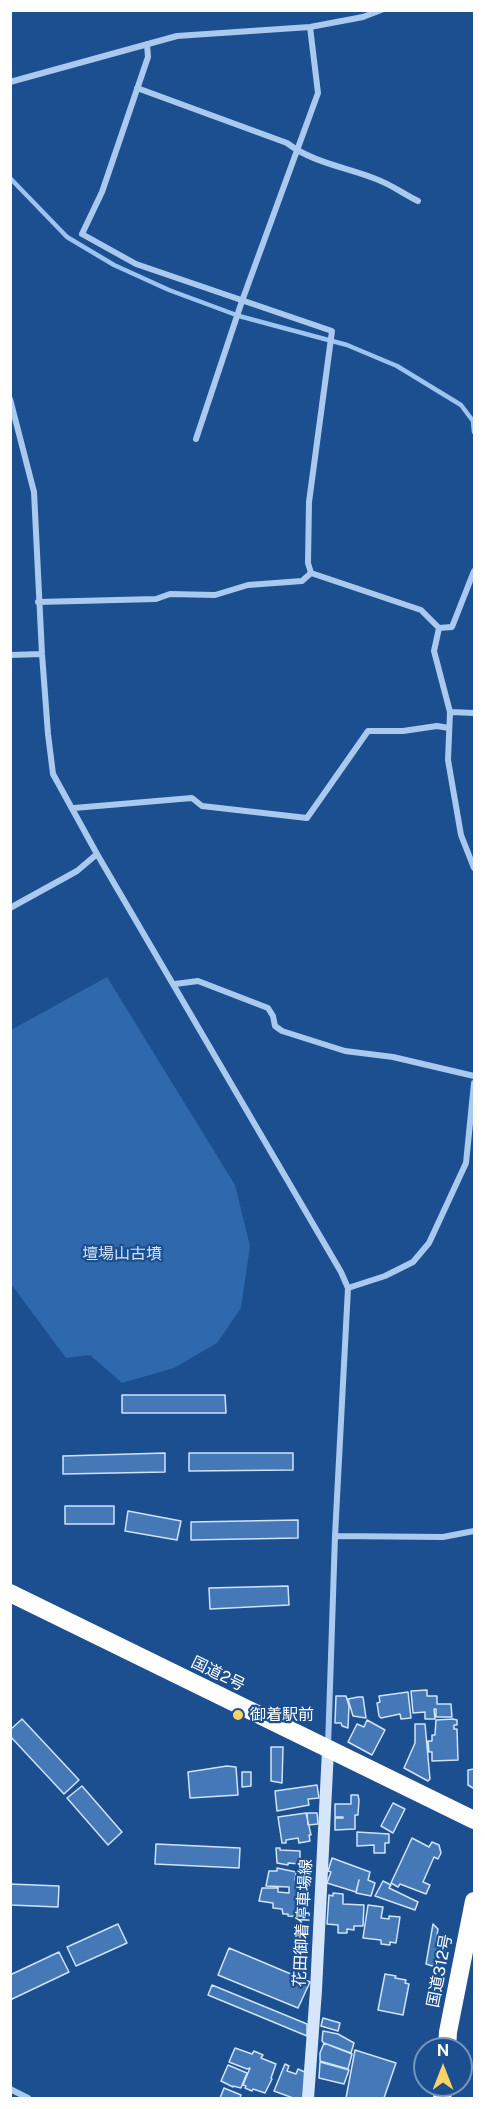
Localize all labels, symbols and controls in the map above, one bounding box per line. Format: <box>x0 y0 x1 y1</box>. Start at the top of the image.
park label: 壇場山古墳 <box>82 1244 162 1264</box>
street label: 国道2号 <box>188 1653 248 1695</box>
place label: 御着駅前 <box>250 1705 314 1725</box>
marker: 御着駅前 <box>231 1708 245 1722</box>
street label: 花田御着停車場線 <box>290 1859 316 1987</box>
street label: 国道312号 <box>424 1933 456 2009</box>
north arrow <box>413 2037 473 2097</box>
text: N <box>437 2041 449 2060</box>

